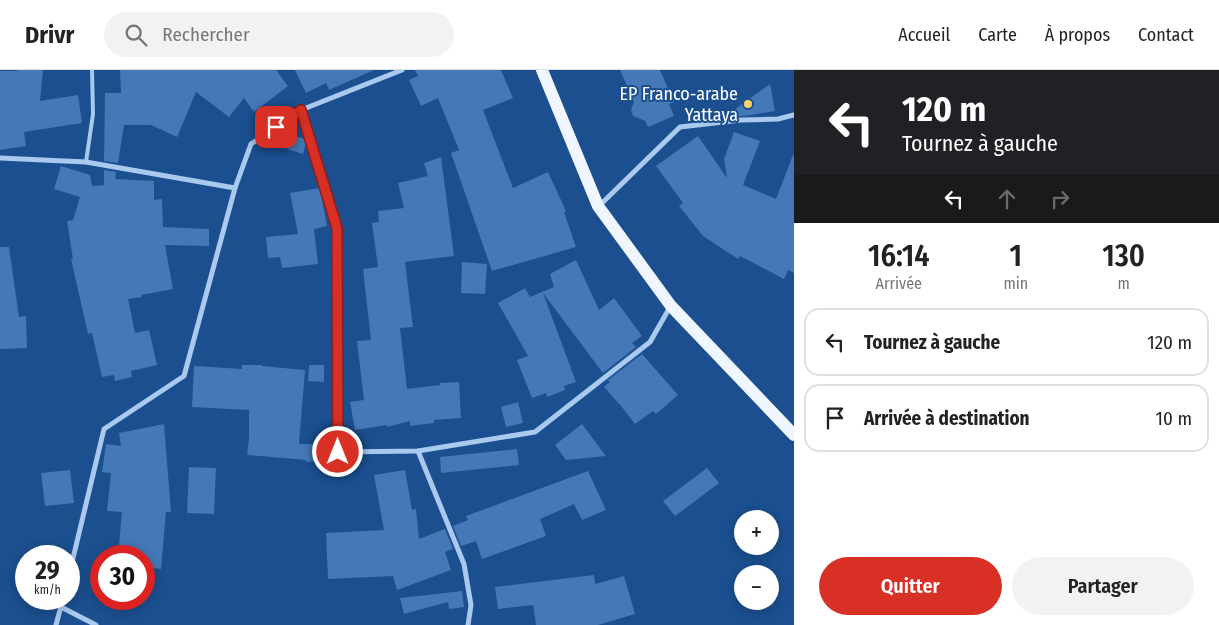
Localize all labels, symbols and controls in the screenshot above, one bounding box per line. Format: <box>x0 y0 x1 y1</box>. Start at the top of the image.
search box <box>104 12 454 57</box>
text: Drivr <box>25 21 74 49</box>
icon: search <box>122 21 150 49</box>
text: Rechercher <box>162 23 250 46</box>
text: Accueil <box>898 24 950 46</box>
text: Carte <box>978 24 1017 46</box>
text: À propos <box>1045 24 1110 46</box>
text: Contact <box>1138 24 1194 46</box>
place label: EP Franco-arabe Yattaya <box>620 83 738 126</box>
text: 120 m <box>902 88 986 130</box>
icon: left <box>819 90 884 155</box>
marker: EP Franco-arabe Yattaya <box>742 98 754 110</box>
pin <box>255 106 297 148</box>
icon: arrive <box>262 113 290 141</box>
text: Tournez à gauche <box>902 130 1058 157</box>
icon: left <box>940 185 968 213</box>
icon: ahead <box>993 185 1021 213</box>
icon: right <box>1046 185 1074 213</box>
text: 16:14 <box>868 238 929 274</box>
text: 1 <box>1010 238 1022 274</box>
text: 130 <box>1102 238 1145 274</box>
text: Arrivée <box>875 274 922 293</box>
text: min <box>1003 274 1028 293</box>
text: m <box>1117 274 1130 293</box>
icon: left <box>821 328 849 356</box>
text: Tournez à gauche <box>864 331 1000 354</box>
text: 120 m <box>1147 331 1192 354</box>
icon: arrive <box>821 404 849 432</box>
text: Arrivée à destination <box>864 407 1030 430</box>
text: 10 m <box>1156 407 1192 430</box>
position arrow <box>311 425 363 477</box>
map controls <box>734 510 779 610</box>
button: + <box>734 510 779 555</box>
speed limit sign: 30 <box>90 545 155 610</box>
text: 29 <box>35 556 60 586</box>
button: Quitter <box>819 557 1002 615</box>
button: Partager <box>1012 557 1194 615</box>
button: − <box>734 565 779 610</box>
text: km/h <box>34 583 61 597</box>

